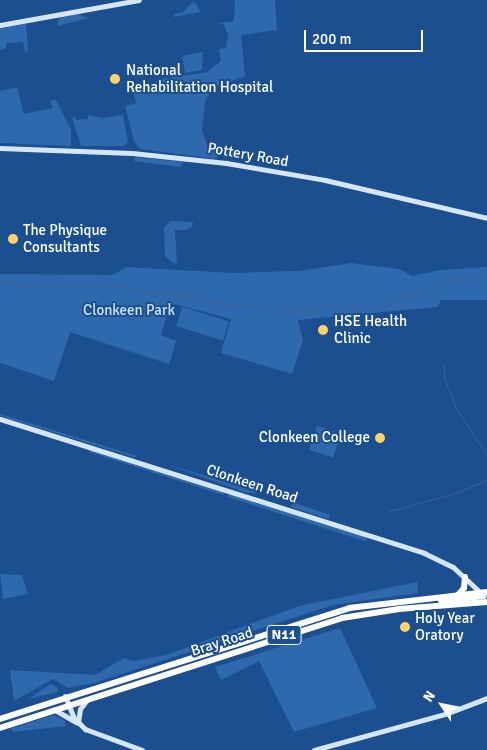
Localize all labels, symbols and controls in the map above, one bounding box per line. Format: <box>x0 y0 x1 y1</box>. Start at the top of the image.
scale bar <box>307 20 426 52</box>
text: 200 m <box>312 30 352 48</box>
place label: National Rehabilitation Hospital <box>126 61 273 96</box>
marker: National Rehabilitation Hospital <box>108 72 122 86</box>
street label: Pottery Road <box>206 139 290 171</box>
place label: The Physique Consultants <box>23 221 107 256</box>
marker: The Physique Consultants <box>7 233 19 245</box>
park label: Clonkeen Park <box>83 302 175 320</box>
place label: HSE Health Clinic <box>334 312 407 347</box>
marker: HSE Health Clinic <box>316 323 330 337</box>
place label: Clonkeen College <box>259 429 370 447</box>
marker: Clonkeen College <box>374 432 386 444</box>
street label: Clonkeen Road <box>204 461 300 507</box>
place label: Holy Year Oratory <box>415 609 475 644</box>
marker: Holy Year Oratory <box>399 621 411 633</box>
street label: Bray Road <box>189 624 255 660</box>
road number: N11 <box>266 624 302 646</box>
north arrow <box>417 680 467 730</box>
text: N <box>419 688 439 705</box>

